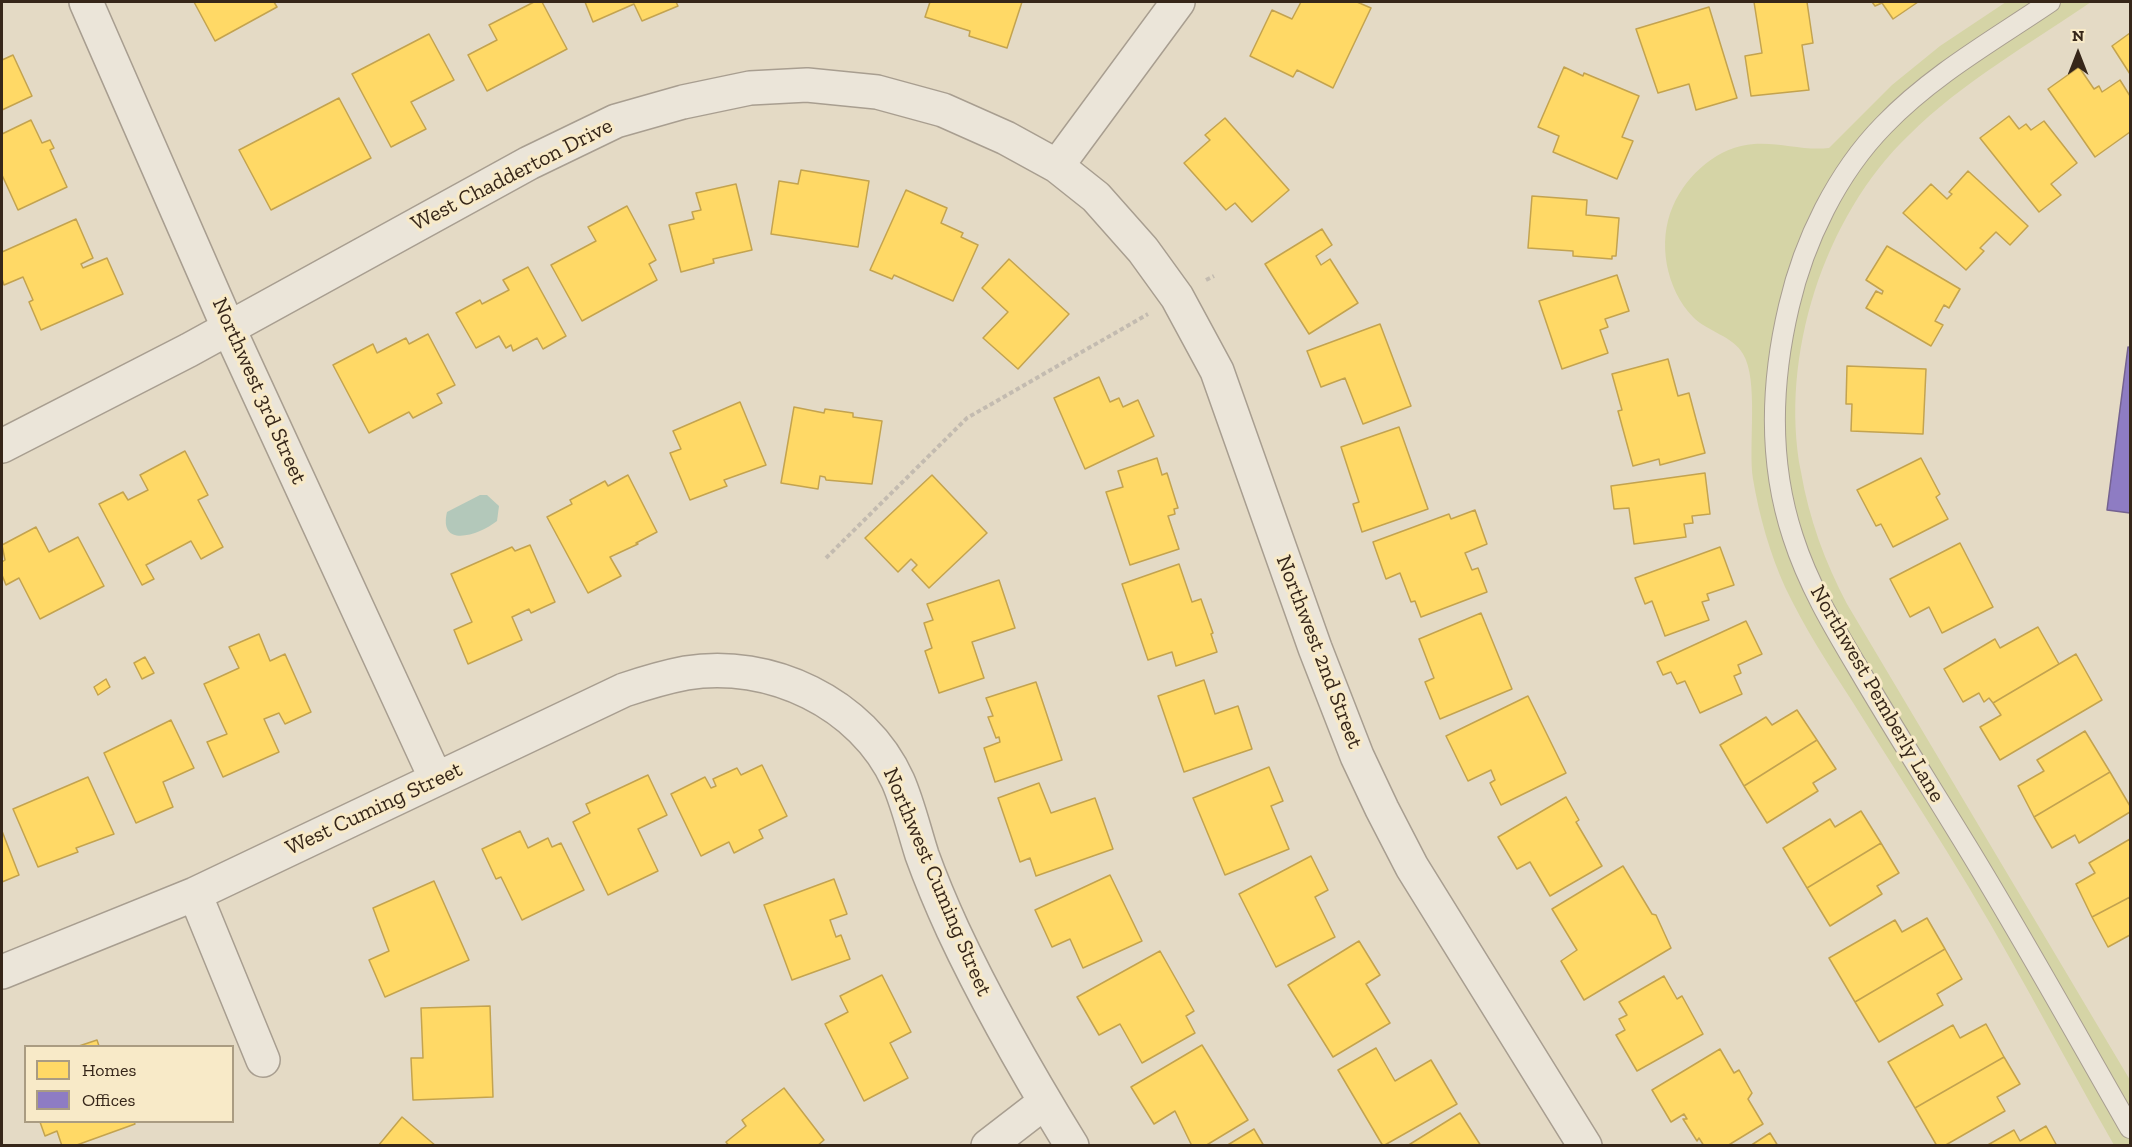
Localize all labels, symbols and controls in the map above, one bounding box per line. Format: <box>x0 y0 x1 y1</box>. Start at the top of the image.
north arrow <box>2048 24 2108 84</box>
text: N <box>2072 26 2084 45</box>
street label: West Chadderton Drive <box>407 113 617 237</box>
street label: Northwest 3rd Street <box>206 294 312 488</box>
street label: Northwest 2nd Street <box>1270 552 1368 752</box>
street label: Northwest Pemberly Lane <box>1804 581 1950 807</box>
street label: West Cuming Street <box>281 756 467 862</box>
street label: Northwest Cuming Street <box>877 764 997 1000</box>
legend <box>24 1045 234 1123</box>
text: Homes <box>82 1059 136 1081</box>
text: Offices <box>82 1089 135 1111</box>

